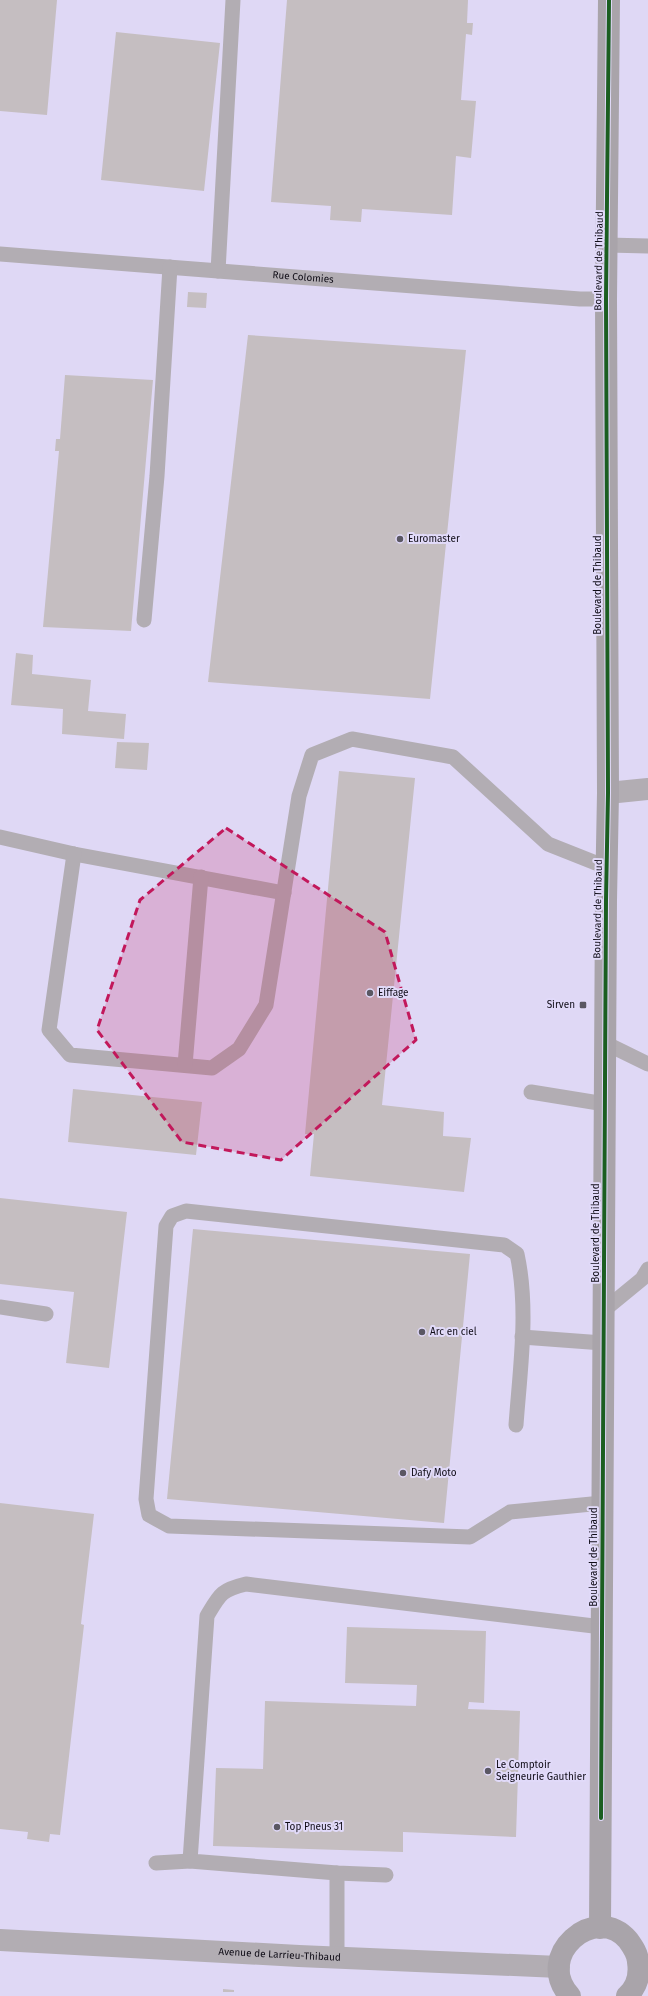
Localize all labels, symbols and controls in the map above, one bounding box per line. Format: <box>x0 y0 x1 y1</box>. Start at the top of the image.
street label: Boulevard de Thibaud <box>592 211 606 311</box>
street label: Rue Colomies <box>272 269 335 286</box>
place label: Euromaster <box>408 533 460 545</box>
marker: Euromaster <box>395 534 405 544</box>
street label: Boulevard de Thibaud <box>592 535 604 635</box>
street label: Boulevard de Thibaud <box>591 859 605 959</box>
place label: Eiffage <box>378 987 408 999</box>
marker: Eiffage <box>365 988 375 998</box>
place label: Sirven <box>547 999 575 1011</box>
marker: Sirven <box>578 1000 588 1010</box>
street label: Boulevard de Thibaud <box>590 1183 602 1283</box>
place label: Arc en ciel <box>430 1326 477 1338</box>
marker: Arc en ciel <box>417 1327 427 1337</box>
place label: Dafy Moto <box>411 1467 457 1479</box>
marker: Dafy Moto <box>398 1468 408 1478</box>
street label: Boulevard de Thibaud <box>588 1507 600 1607</box>
place label: Le Comptoir Seigneurie Gauthier <box>496 1759 586 1783</box>
marker: Le Comptoir Seigneurie Gauthier <box>483 1766 493 1776</box>
place label: Top Pneus 31 <box>285 1821 343 1833</box>
marker: Top Pneus 31 <box>272 1822 282 1832</box>
street label: Avenue de Larrieu-Thibaud <box>218 1946 341 1964</box>

